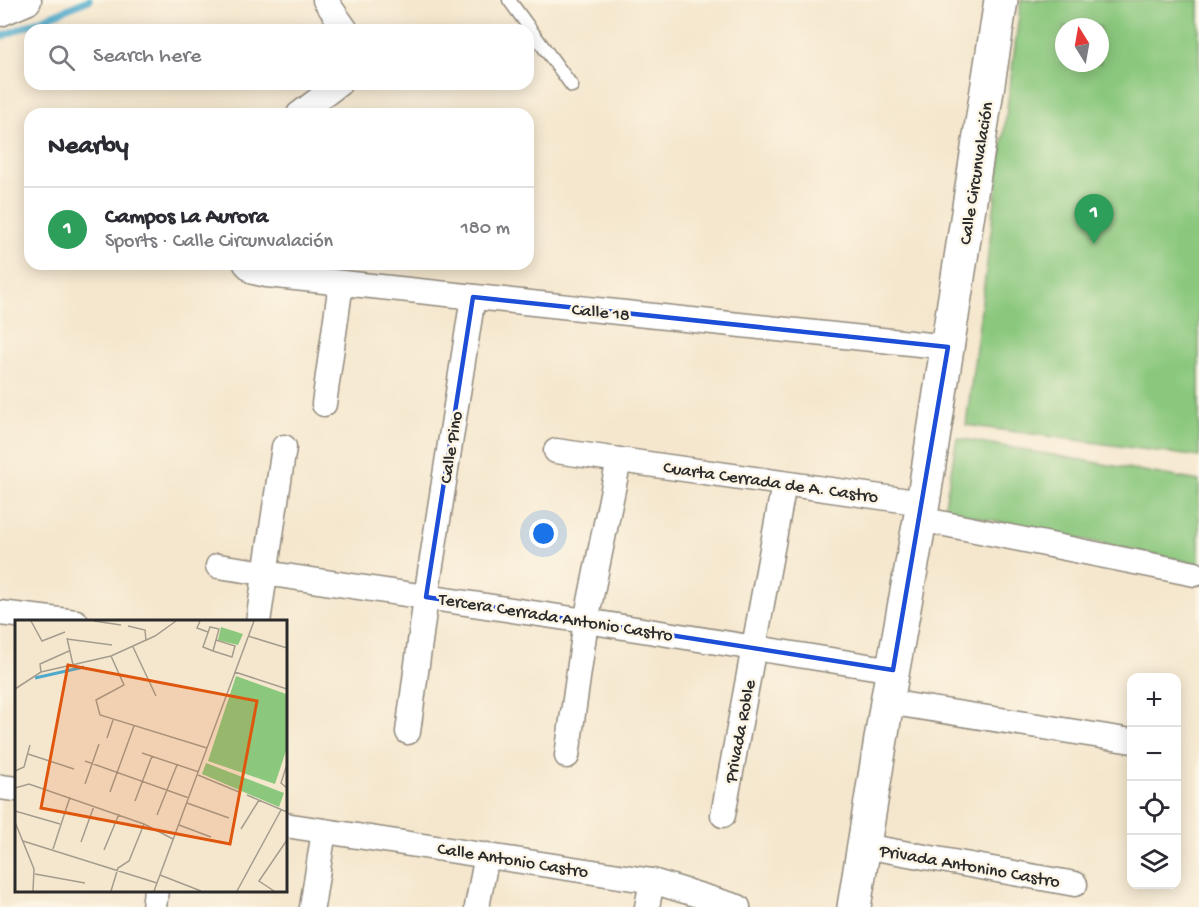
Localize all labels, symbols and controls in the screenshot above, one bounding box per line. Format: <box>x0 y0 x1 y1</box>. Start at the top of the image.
north arrow <box>1055 18 1109 72</box>
search box <box>24 24 534 90</box>
icon: search <box>45 41 78 74</box>
text: Search here <box>93 44 201 70</box>
street label: Calle Circunvalación <box>956 100 999 246</box>
text: Nearby <box>48 132 129 163</box>
pin: 1 <box>1074 194 1114 244</box>
text: Campos La Aurora <box>105 205 268 231</box>
text: 1 <box>63 218 72 241</box>
text: 180 m <box>461 218 510 241</box>
text: Sports · Calle Circunvalación <box>105 231 333 254</box>
street label: Calle 18 <box>571 300 631 327</box>
street label: Calle Pino <box>436 410 469 485</box>
street label: Cuarta Cerrada de A. Castro <box>662 458 879 509</box>
your location <box>529 519 558 548</box>
street label: Tercera Cerrada Antonio Castro <box>436 589 674 647</box>
inset map <box>15 620 286 892</box>
map controls <box>1127 673 1181 889</box>
button: + <box>1127 673 1181 727</box>
street label: Privada Roble <box>721 678 762 786</box>
button: − <box>1127 727 1181 781</box>
button: locate <box>1127 781 1181 835</box>
button: layers <box>1127 835 1181 889</box>
street label: Calle Antonio Castro <box>436 839 590 884</box>
street label: Privada Antonino Castro <box>877 841 1061 894</box>

